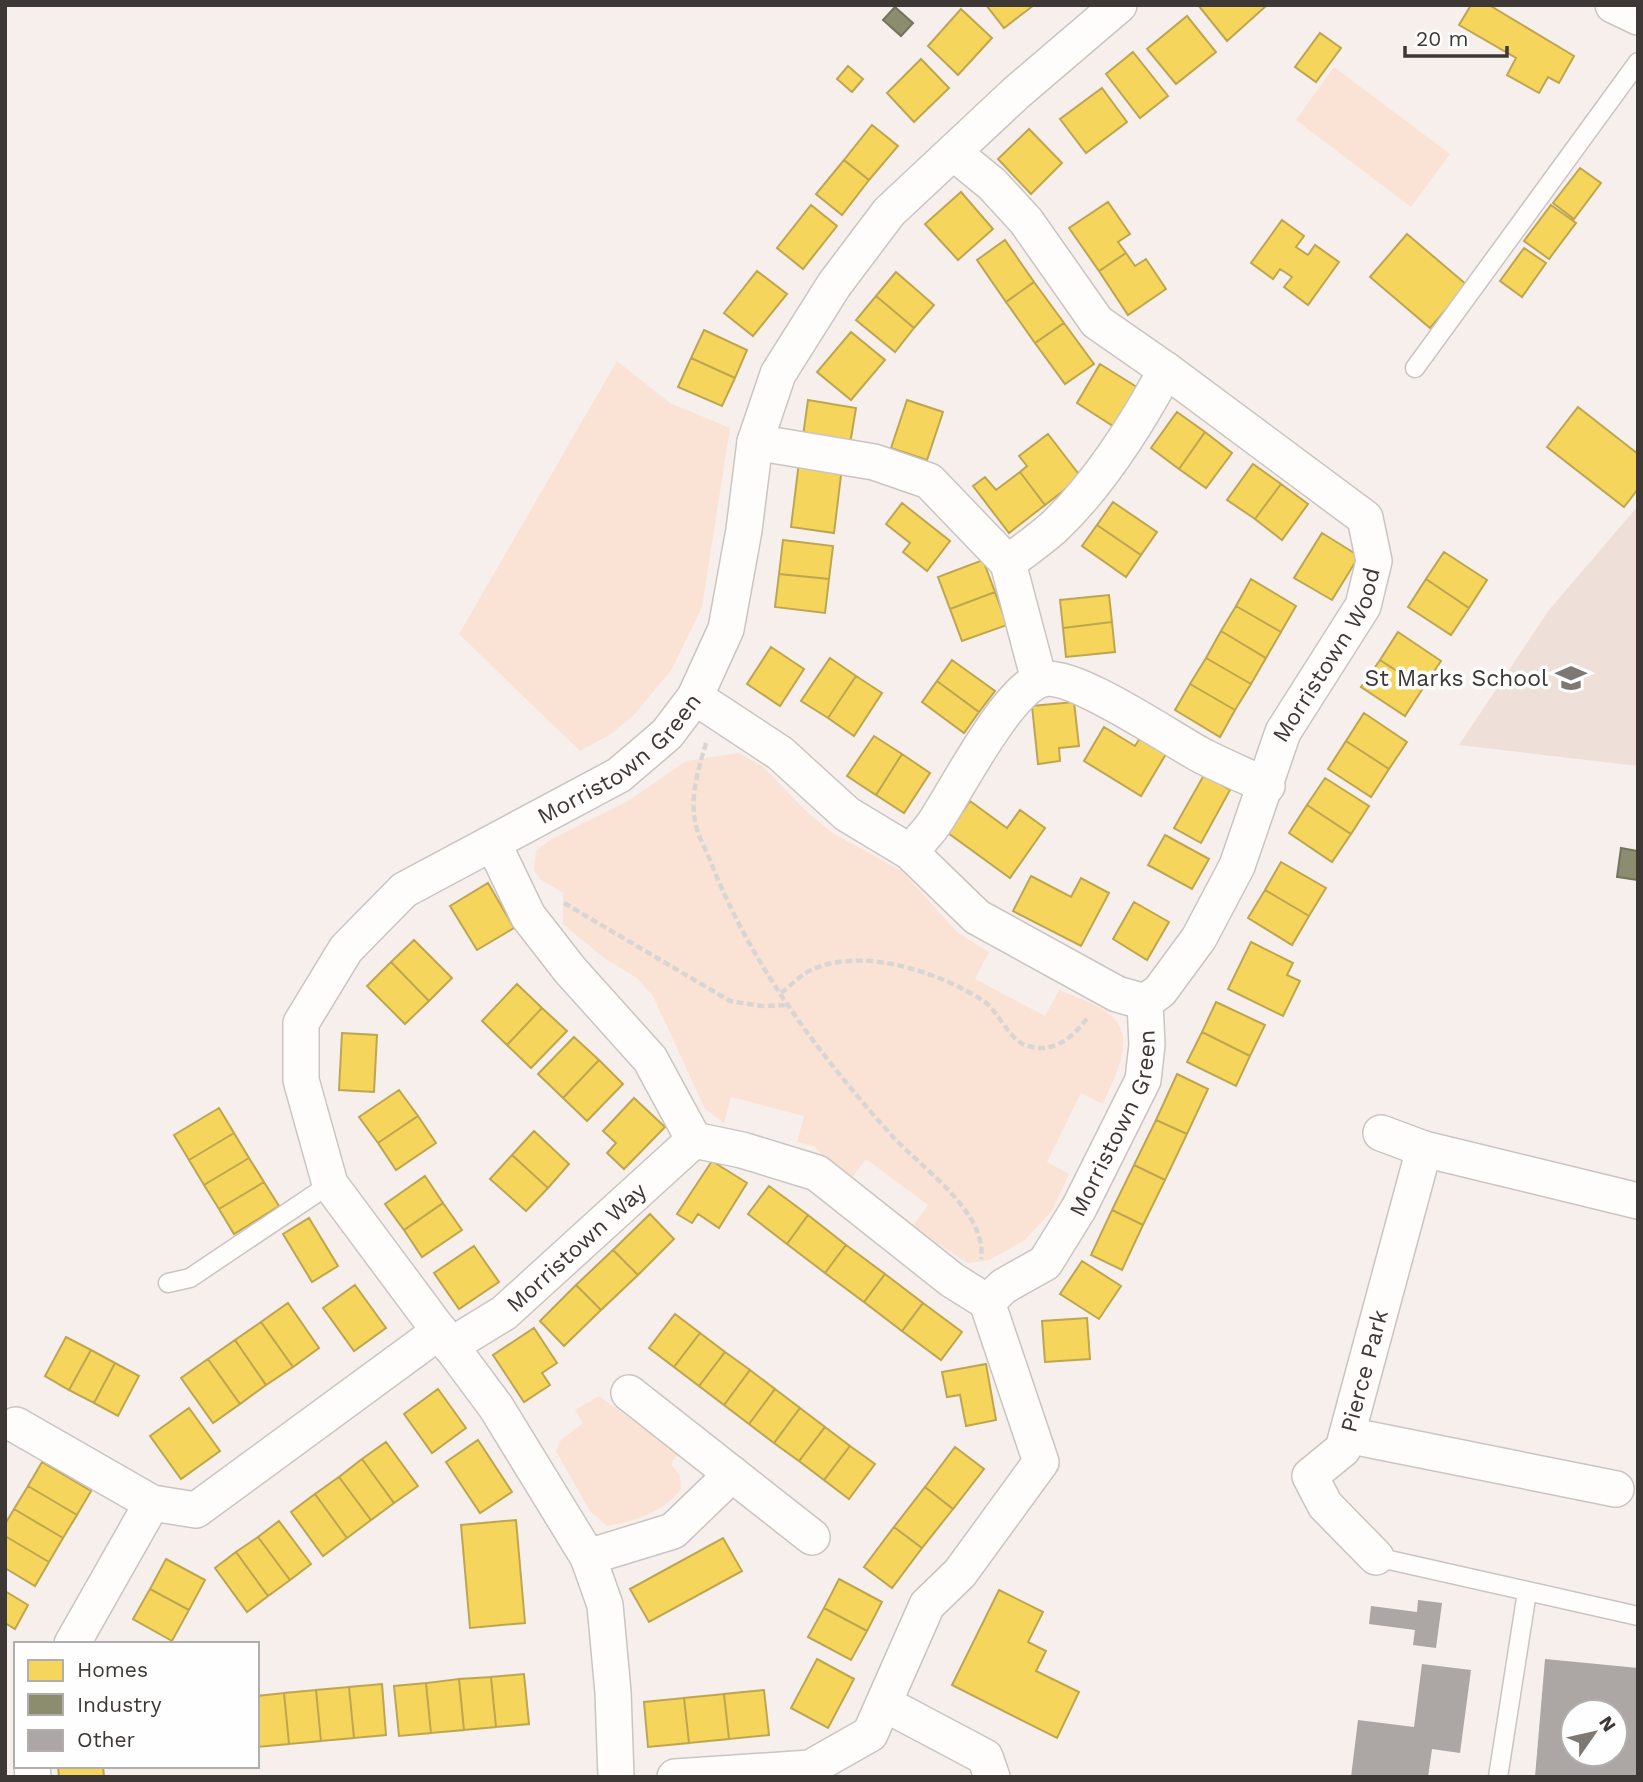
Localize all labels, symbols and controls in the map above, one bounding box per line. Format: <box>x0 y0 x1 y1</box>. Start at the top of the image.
scale bar <box>1405 14 1506 58</box>
text: 20 m <box>1416 26 1468 51</box>
street label: Morristown Wood <box>1267 565 1386 747</box>
school or university icon: St Marks School <box>1554 661 1588 695</box>
place label: St Marks School <box>1365 665 1548 692</box>
street label: Morristown Green <box>533 688 707 830</box>
street label: Morristown Green <box>1064 1029 1161 1221</box>
street label: Morristown Way <box>501 1177 652 1318</box>
street label: Pierce Park <box>1335 1307 1394 1435</box>
legend <box>14 1642 259 1768</box>
text: Homes <box>77 1657 148 1682</box>
text: Industry <box>77 1692 162 1717</box>
north arrow <box>1559 1698 1629 1768</box>
text: N <box>1594 1712 1621 1736</box>
text: Other <box>77 1727 136 1752</box>

